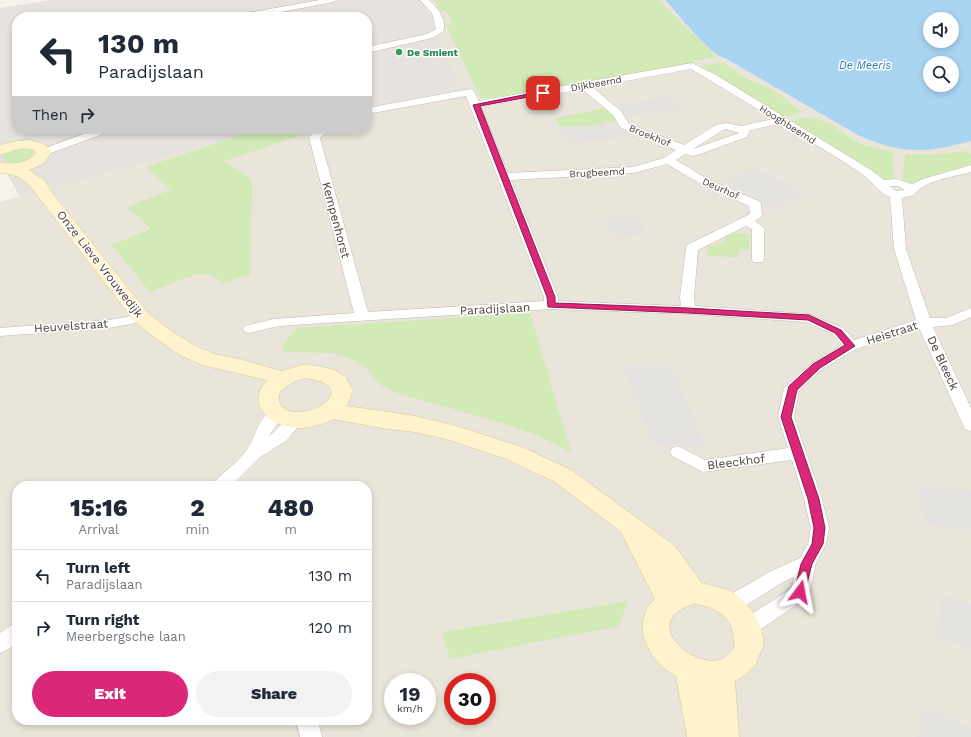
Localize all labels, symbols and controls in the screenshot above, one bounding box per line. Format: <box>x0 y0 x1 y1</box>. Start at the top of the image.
map controls <box>923 12 959 92</box>
button: sound <box>923 12 959 48</box>
text: 130 m <box>98 27 179 60</box>
icon: left <box>32 28 84 80</box>
marker: De Smient <box>394 47 404 57</box>
place label: De Smient <box>407 47 459 58</box>
button: search <box>923 56 959 92</box>
water label: De Meeris <box>839 59 891 72</box>
text: Paradijslaan <box>98 61 204 82</box>
street label: Dijkbeemd <box>570 74 623 93</box>
pin <box>526 76 560 110</box>
icon: arrive <box>532 82 554 104</box>
street label: Hooghbeemd <box>758 103 818 146</box>
icon: right <box>76 104 98 126</box>
text: Then <box>32 106 68 124</box>
street label: Broekhof <box>627 122 672 149</box>
street label: Brugbeemd <box>569 166 625 179</box>
street label: Deurhof <box>701 175 741 201</box>
street label: Kempenhorst <box>319 180 353 260</box>
street label: Onze Lieve Vrouwedijk <box>54 208 146 320</box>
street label: Paradijslaan <box>459 300 531 318</box>
street label: Heuvelstraat <box>33 316 109 336</box>
street label: Heistraat <box>865 318 919 348</box>
street label: De Bleeck <box>924 334 962 393</box>
street label: Bleeckhof <box>706 451 766 472</box>
text: 15:16 <box>70 494 128 522</box>
text: 2 <box>190 494 205 522</box>
text: 480 <box>267 494 314 522</box>
text: Arrival <box>78 522 119 537</box>
text: min <box>186 522 209 537</box>
text: m <box>285 522 297 537</box>
text: Turn left <box>66 559 130 577</box>
icon: left <box>32 565 54 587</box>
text: 130 m <box>309 567 352 585</box>
position arrow <box>779 571 821 613</box>
text: Paradijslaan <box>66 577 142 592</box>
text: Turn right <box>66 611 139 629</box>
icon: right <box>32 617 54 639</box>
text: 120 m <box>309 619 352 637</box>
text: Meerbergsche laan <box>66 629 186 644</box>
button: Exit <box>32 671 188 717</box>
button: Share <box>196 671 352 717</box>
speed limit sign: 30 <box>444 673 496 725</box>
text: 19 <box>400 682 420 706</box>
text: km/h <box>397 703 423 714</box>

